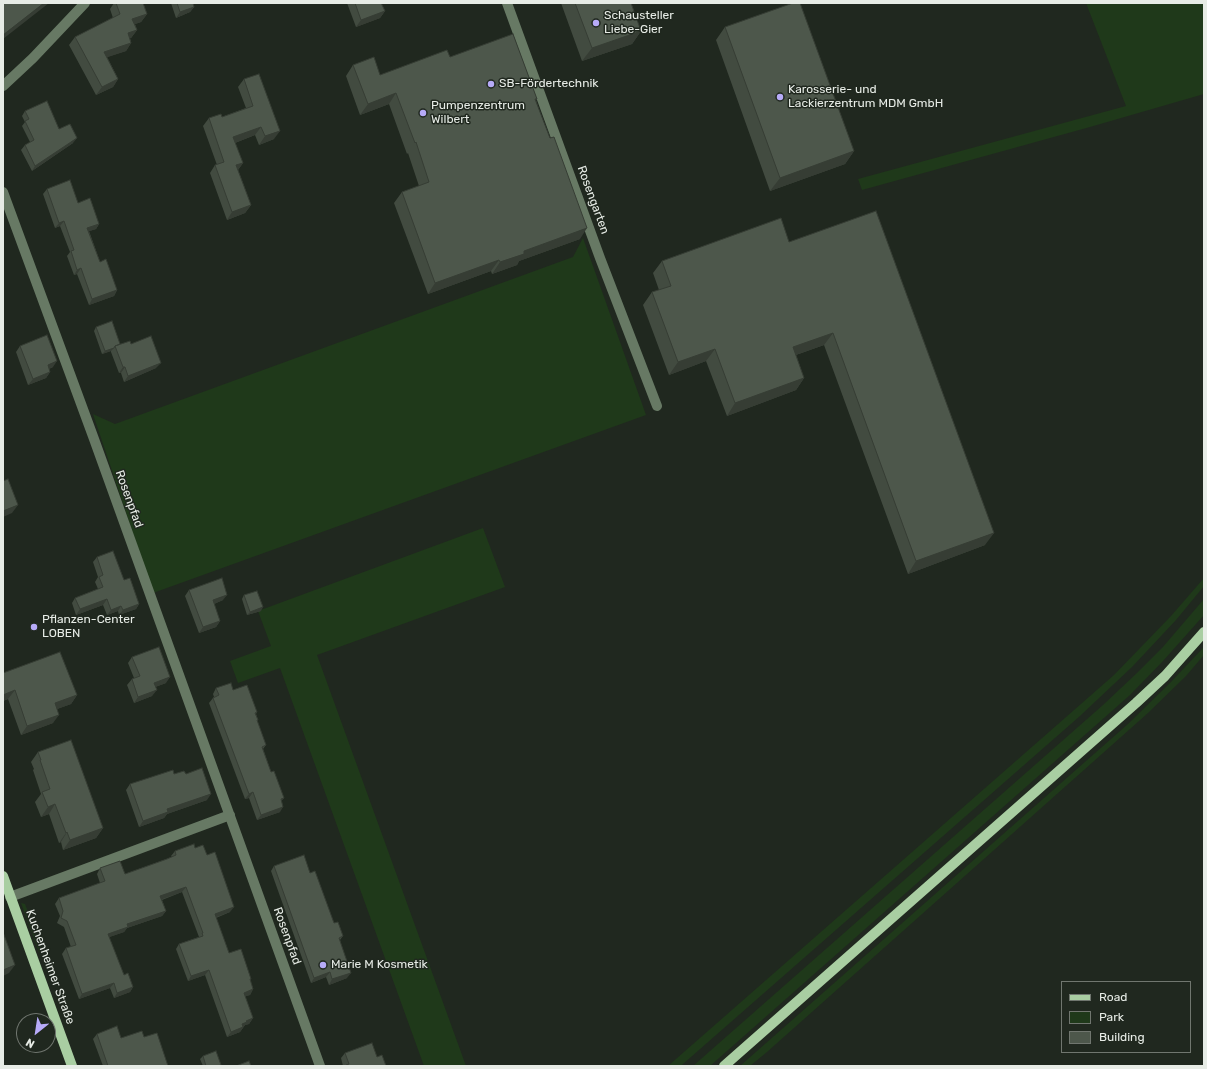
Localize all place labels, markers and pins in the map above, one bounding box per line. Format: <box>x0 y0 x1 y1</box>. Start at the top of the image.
place label: Schausteller Liebe-Gier <box>604 9 674 37</box>
marker: Schausteller Liebe-Gier <box>591 18 601 28</box>
place label: SB-Fördertechnik <box>499 77 599 91</box>
marker: SB-Fördertechnik <box>486 79 496 89</box>
place label: Karosserie- und Lackierzentrum MDM GmbH <box>788 83 943 111</box>
marker: Karosserie- und Lackierzentrum MDM GmbH <box>775 92 785 102</box>
place label: Pumpenzentrum Wilbert <box>431 99 525 127</box>
marker: Pumpenzentrum Wilbert <box>418 108 428 118</box>
place label: Pflanzen-Center LOBEN <box>42 613 134 641</box>
marker: Pflanzen-Center LOBEN <box>29 622 39 632</box>
place label: Marie M Kosmetik <box>331 958 428 972</box>
marker: Marie M Kosmetik <box>318 960 328 970</box>

